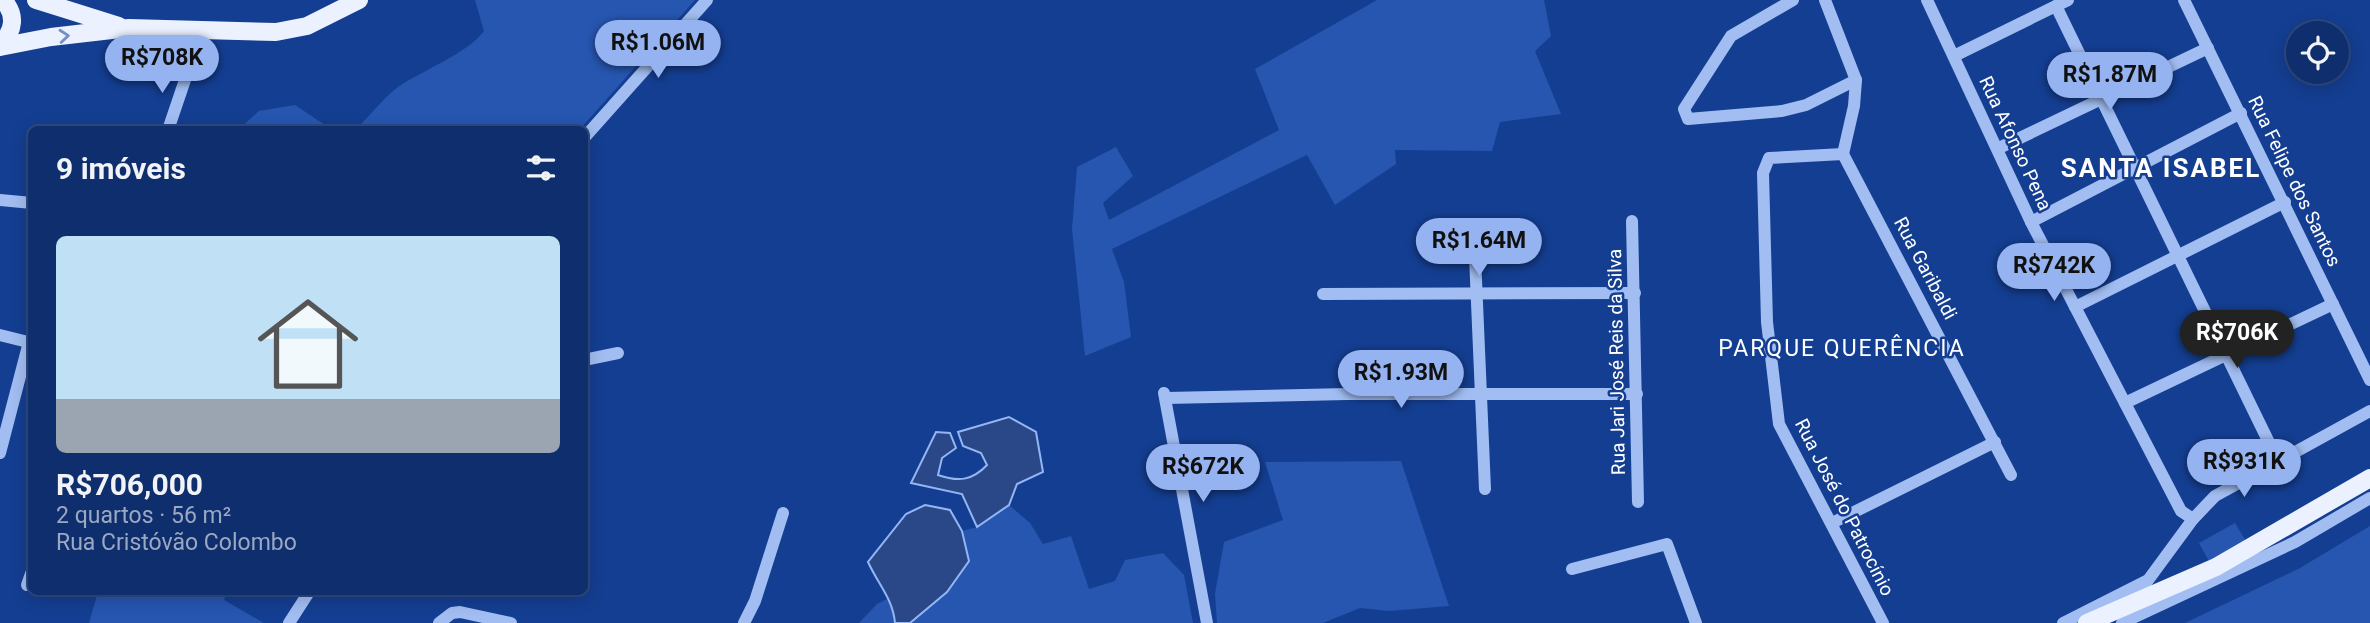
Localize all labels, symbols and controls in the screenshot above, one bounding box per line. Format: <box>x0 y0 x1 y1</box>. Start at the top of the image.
pin: R$1.06M <box>593 20 723 80</box>
map controls <box>2286 21 2349 84</box>
button: locate <box>2286 21 2349 84</box>
one-way arrow <box>59 29 70 44</box>
text: R$1.06M <box>611 29 705 56</box>
pin: R$708K <box>105 36 219 95</box>
text: R$708K <box>121 44 203 71</box>
pin: R$1.87M <box>2045 52 2175 112</box>
text: R$1.87M <box>2063 61 2157 88</box>
street label: Rua Afonso Pena <box>1974 72 2057 214</box>
street label: Rua Felipe dos Santos <box>2243 92 2346 270</box>
icon: filters <box>522 149 560 187</box>
text: 9 imóveis <box>56 151 186 186</box>
district label: SANTA ISABEL <box>2061 153 2261 183</box>
street label: Rua Garibaldi <box>1889 213 1962 323</box>
pin: R$1.64M <box>1414 218 1544 278</box>
text: R$1.64M <box>1432 227 1526 254</box>
pin: R$742K <box>1997 244 2111 303</box>
street label: Rua Jari José Reis da Silva <box>1603 249 1630 475</box>
text: R$742K <box>2013 252 2095 279</box>
icon: home <box>245 281 371 407</box>
pin: R$706K <box>2180 310 2294 370</box>
text: R$706K <box>2196 319 2278 346</box>
district label: PARQUE QUERÊNCIA <box>1718 334 1966 362</box>
pin: R$1.93M <box>1336 350 1466 410</box>
text: R$1.93M <box>1354 359 1448 386</box>
street label: Rua José do Patrocínio <box>1790 415 1899 600</box>
pin: R$931K <box>2187 440 2301 499</box>
pin: R$672K <box>1146 444 1260 504</box>
text: R$931K <box>2203 448 2285 475</box>
text: R$672K <box>1162 453 1244 480</box>
text: R$706,000 <box>56 467 203 502</box>
text: 2 quartos · 56 m² <box>56 502 231 529</box>
text: Rua Cristóvão Colombo <box>56 529 297 556</box>

